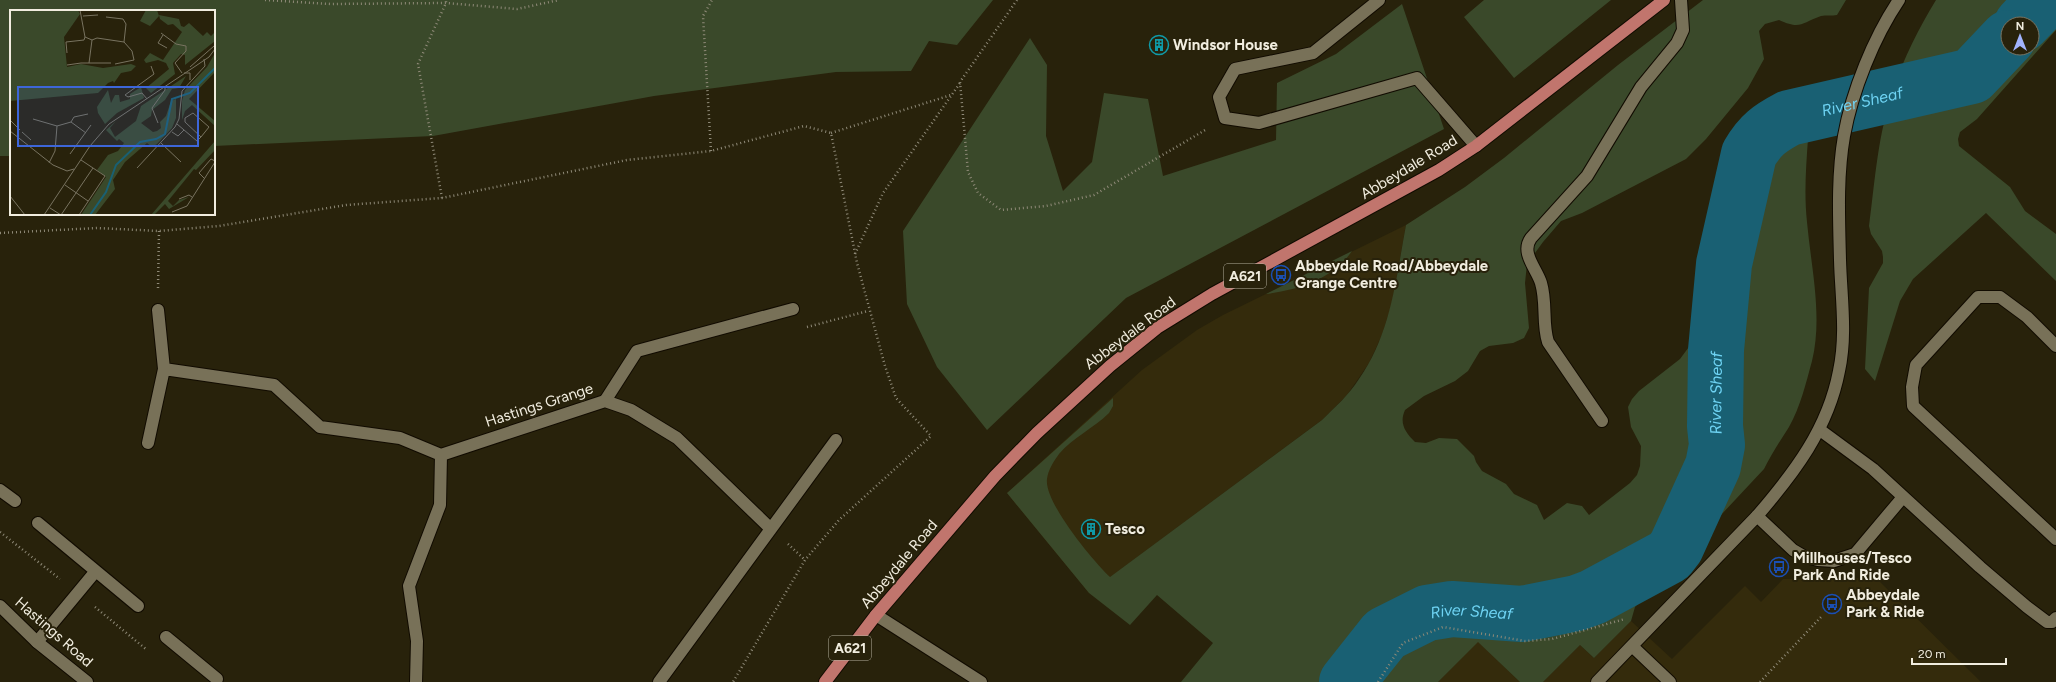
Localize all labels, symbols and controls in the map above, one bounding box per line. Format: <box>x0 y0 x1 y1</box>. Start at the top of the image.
inset map <box>10 10 215 215</box>
north arrow <box>2000 16 2040 56</box>
text: N <box>2016 20 2024 33</box>
building icon: Windsor House <box>1148 34 1170 56</box>
place label: Windsor House <box>1173 36 1279 54</box>
water label: River Sheaf <box>1820 83 1907 120</box>
street label: Abbeydale Road <box>1357 131 1461 203</box>
place label: Abbeydale Road/Abbeydale Grange Centre <box>1295 257 1489 292</box>
road number: A621 <box>1224 264 1266 288</box>
bus stop icon: Abbeydale Road/Abbeydale Grange Centre <box>1270 264 1292 286</box>
street label: Abbeydale Road <box>1081 293 1179 373</box>
water label: River Sheaf <box>1706 349 1726 435</box>
street label: Hastings Grange <box>483 379 595 431</box>
street label: Abbeydale Road <box>857 516 941 612</box>
building icon: Tesco <box>1080 518 1102 540</box>
place label: Tesco <box>1105 520 1145 538</box>
place label: Millhouses/Tesco Park And Ride <box>1793 549 1912 584</box>
bus stop icon: Millhouses/Tesco Park And Ride <box>1768 556 1790 578</box>
place label: Abbeydale Park & Ride <box>1846 586 1925 621</box>
street label: Hastings Road <box>11 593 97 671</box>
bus stop icon: Abbeydale Park & Ride <box>1821 593 1843 615</box>
water label: River Sheaf <box>1429 600 1516 623</box>
road number: A621 <box>829 636 871 660</box>
scale bar <box>1912 640 2006 666</box>
text: 20 m <box>1918 647 1946 661</box>

